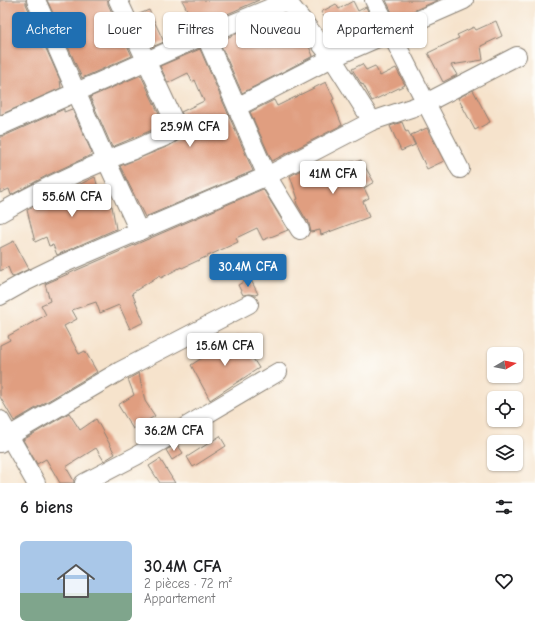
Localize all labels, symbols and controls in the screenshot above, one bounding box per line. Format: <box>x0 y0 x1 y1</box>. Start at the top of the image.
chip: Acheter <box>12 12 86 48</box>
chip: Louer <box>94 12 155 48</box>
chip: Filtres <box>163 12 228 48</box>
chip: Nouveau <box>236 12 315 48</box>
chip: Appartement <box>323 12 427 48</box>
pin: 25.9M CFA <box>144 114 236 148</box>
text: 25.9M CFA <box>160 119 220 134</box>
pin: 41M CFA <box>296 161 370 195</box>
text: 41M CFA <box>309 166 357 181</box>
pin: 55.6M CFA <box>26 184 118 218</box>
text: 55.6M CFA <box>42 189 102 204</box>
pin: 30.4M CFA <box>202 254 294 288</box>
text: 30.4M CFA <box>218 259 278 274</box>
pin: 15.6M CFA <box>179 333 271 367</box>
text: 15.6M CFA <box>196 338 254 353</box>
north arrow <box>487 347 523 383</box>
map controls <box>487 347 523 471</box>
button: locate <box>487 391 523 427</box>
pin: 36.2M CFA <box>128 418 220 452</box>
text: 36.2M CFA <box>145 423 203 438</box>
button: layers <box>487 435 523 471</box>
icon: filters <box>493 496 515 518</box>
text: 6 biens <box>20 498 73 517</box>
icon: home <box>52 557 100 605</box>
text: 30.4M CFA <box>144 557 221 576</box>
icon: heart <box>493 570 515 592</box>
text: 2 pièces · 72 m² <box>144 576 232 591</box>
text: Appartement <box>144 591 215 606</box>

